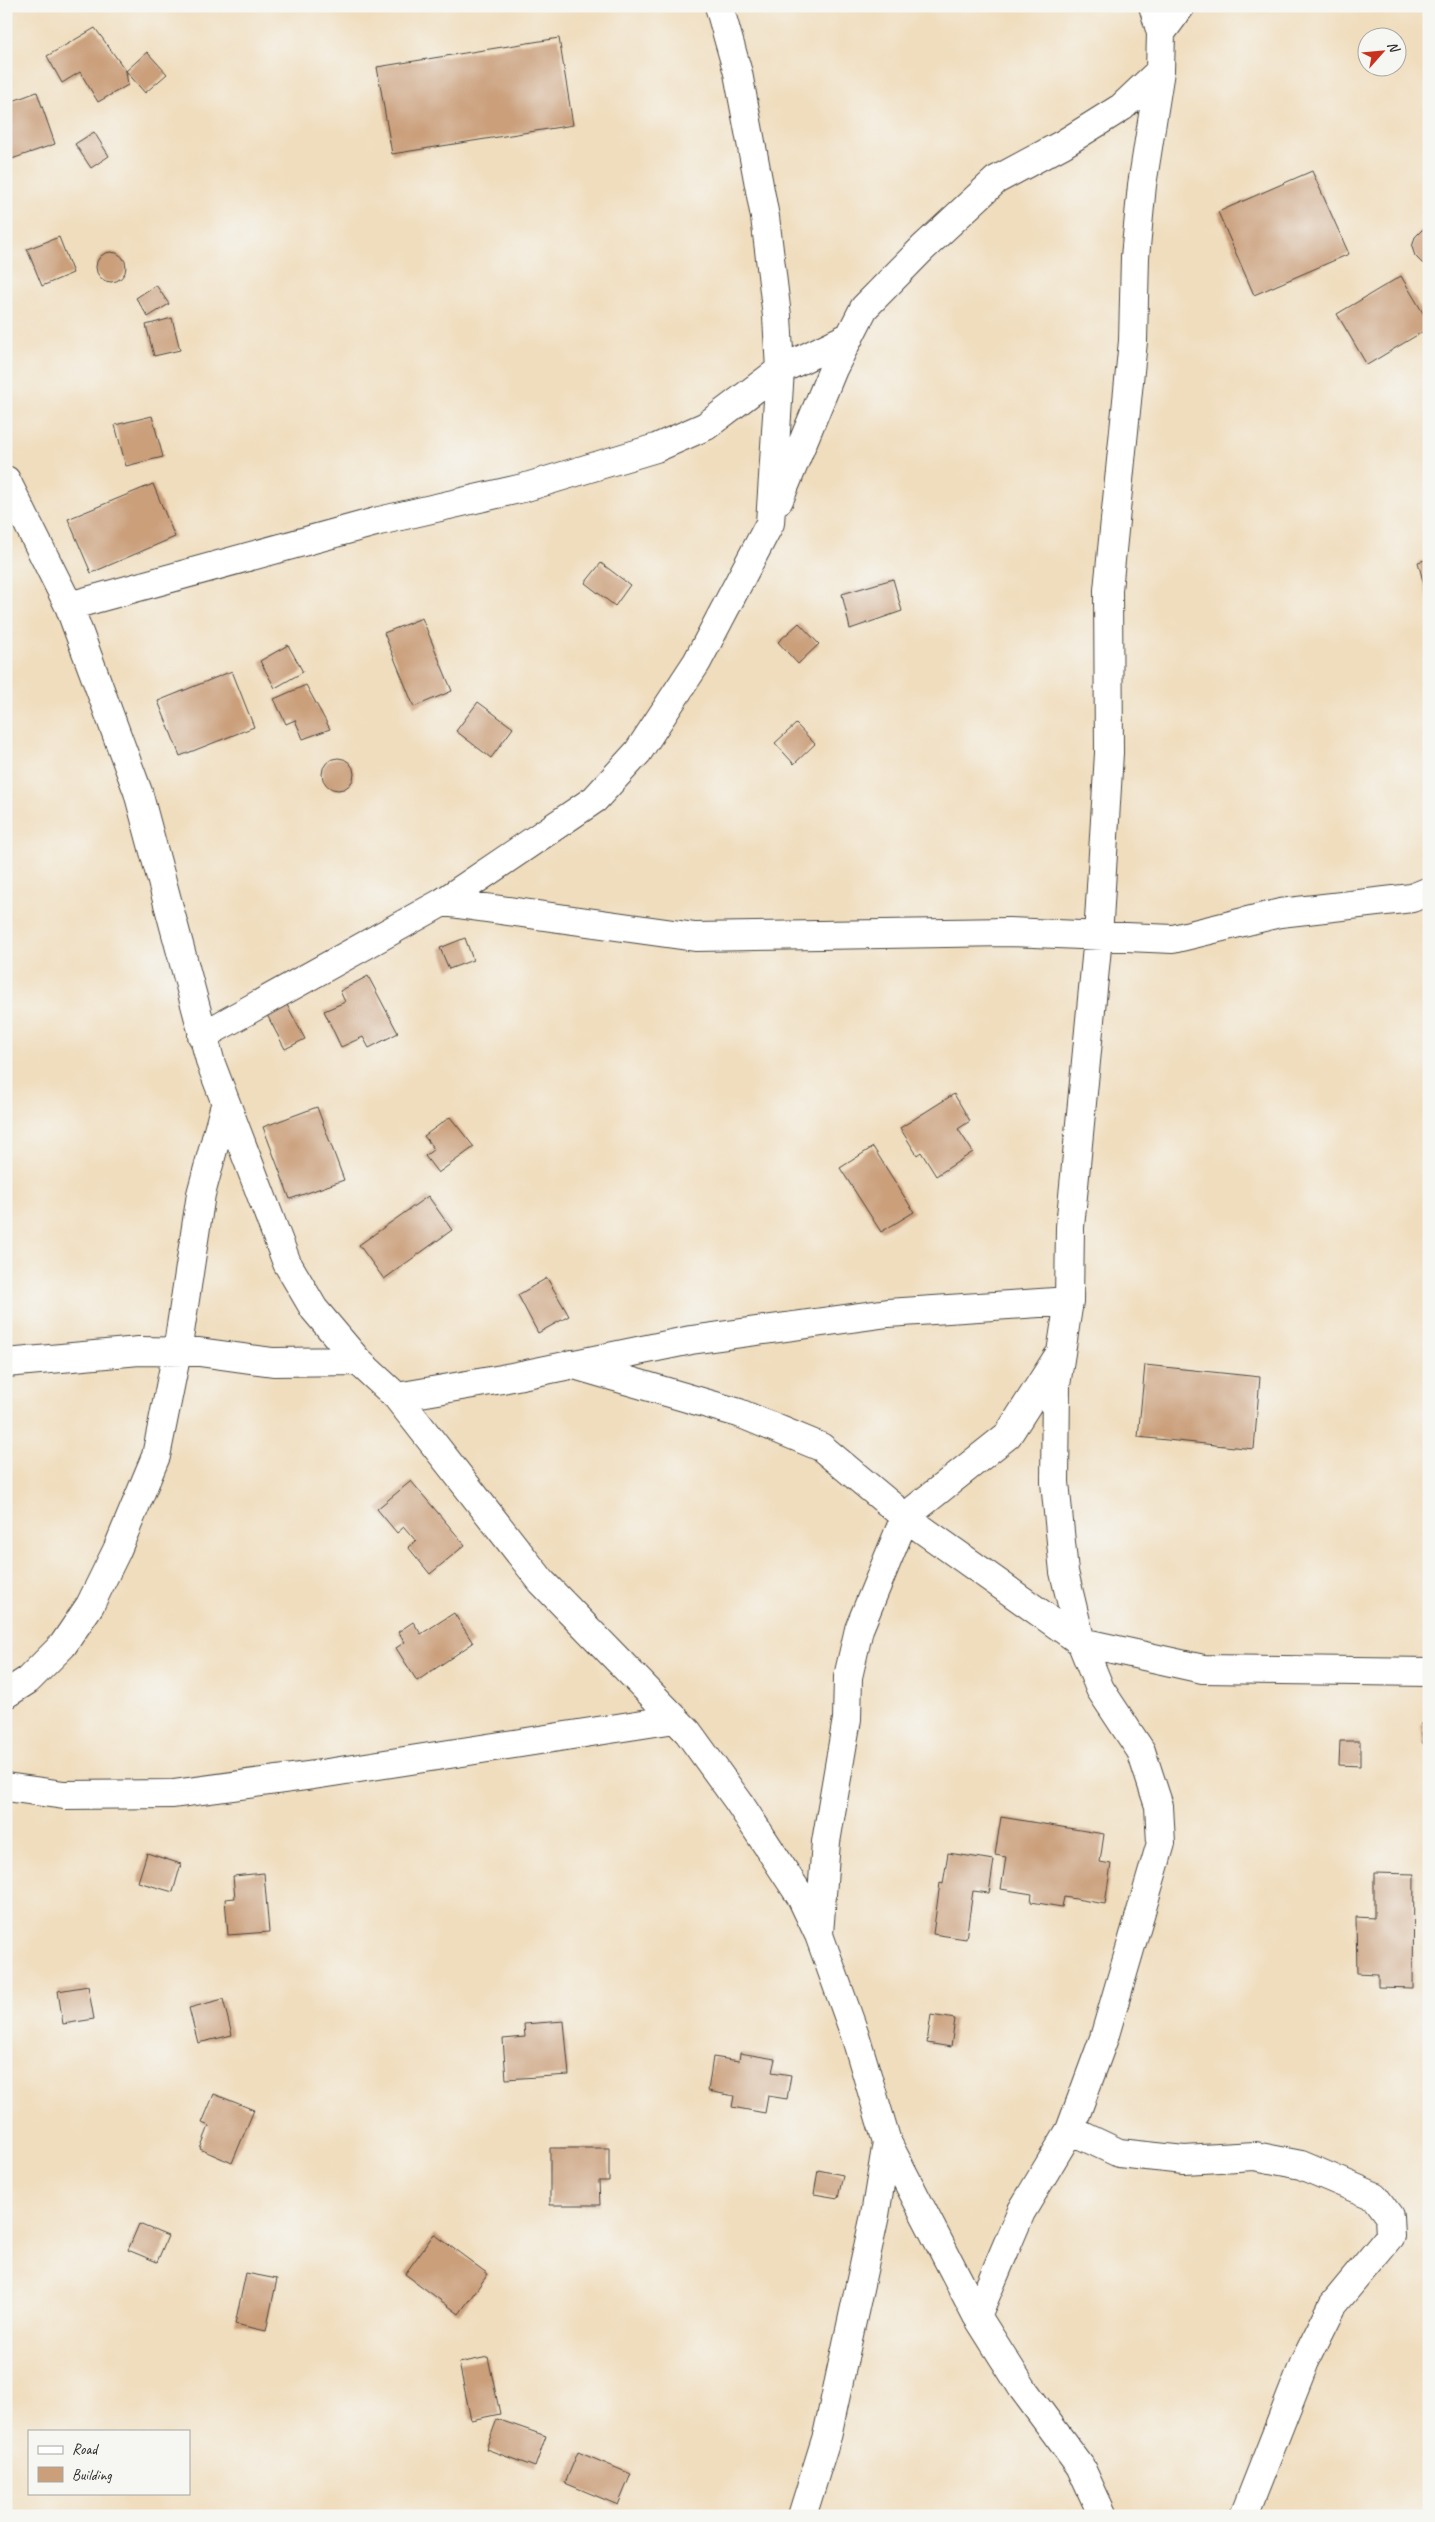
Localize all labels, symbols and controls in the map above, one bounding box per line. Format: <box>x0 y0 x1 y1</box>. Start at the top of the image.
north arrow <box>1358 28 1408 78</box>
text: N <box>1384 39 1404 56</box>
legend <box>28 2430 190 2494</box>
text: Road <box>72 2440 99 2459</box>
text: Building <box>72 2466 112 2485</box>

